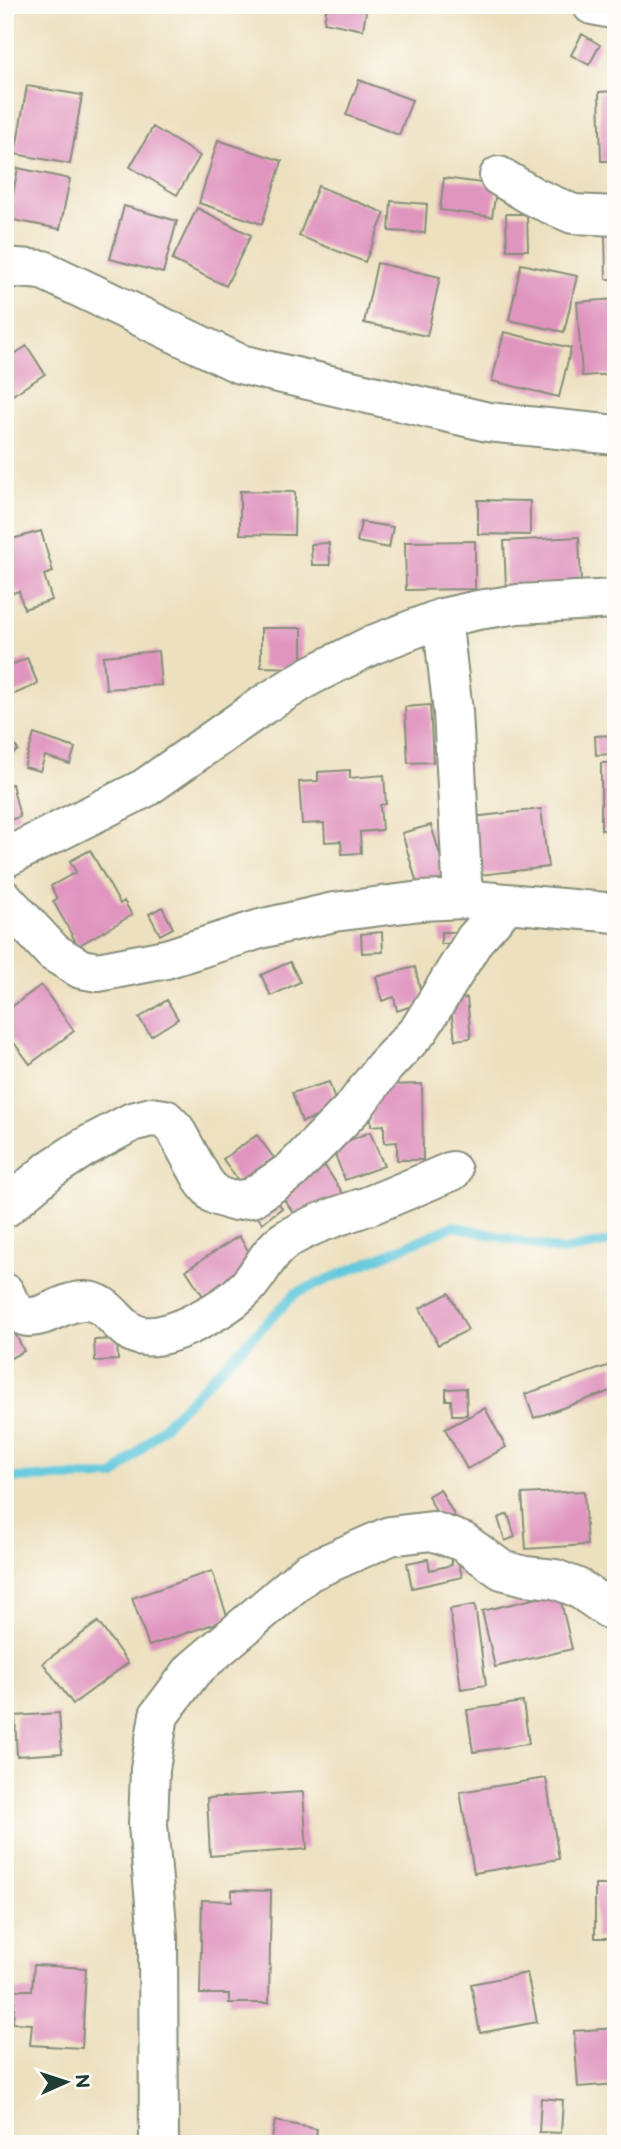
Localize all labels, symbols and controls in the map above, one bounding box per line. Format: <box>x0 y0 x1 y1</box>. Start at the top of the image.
north arrow <box>32 2048 102 2118</box>
text: N <box>70 2073 93 2089</box>

